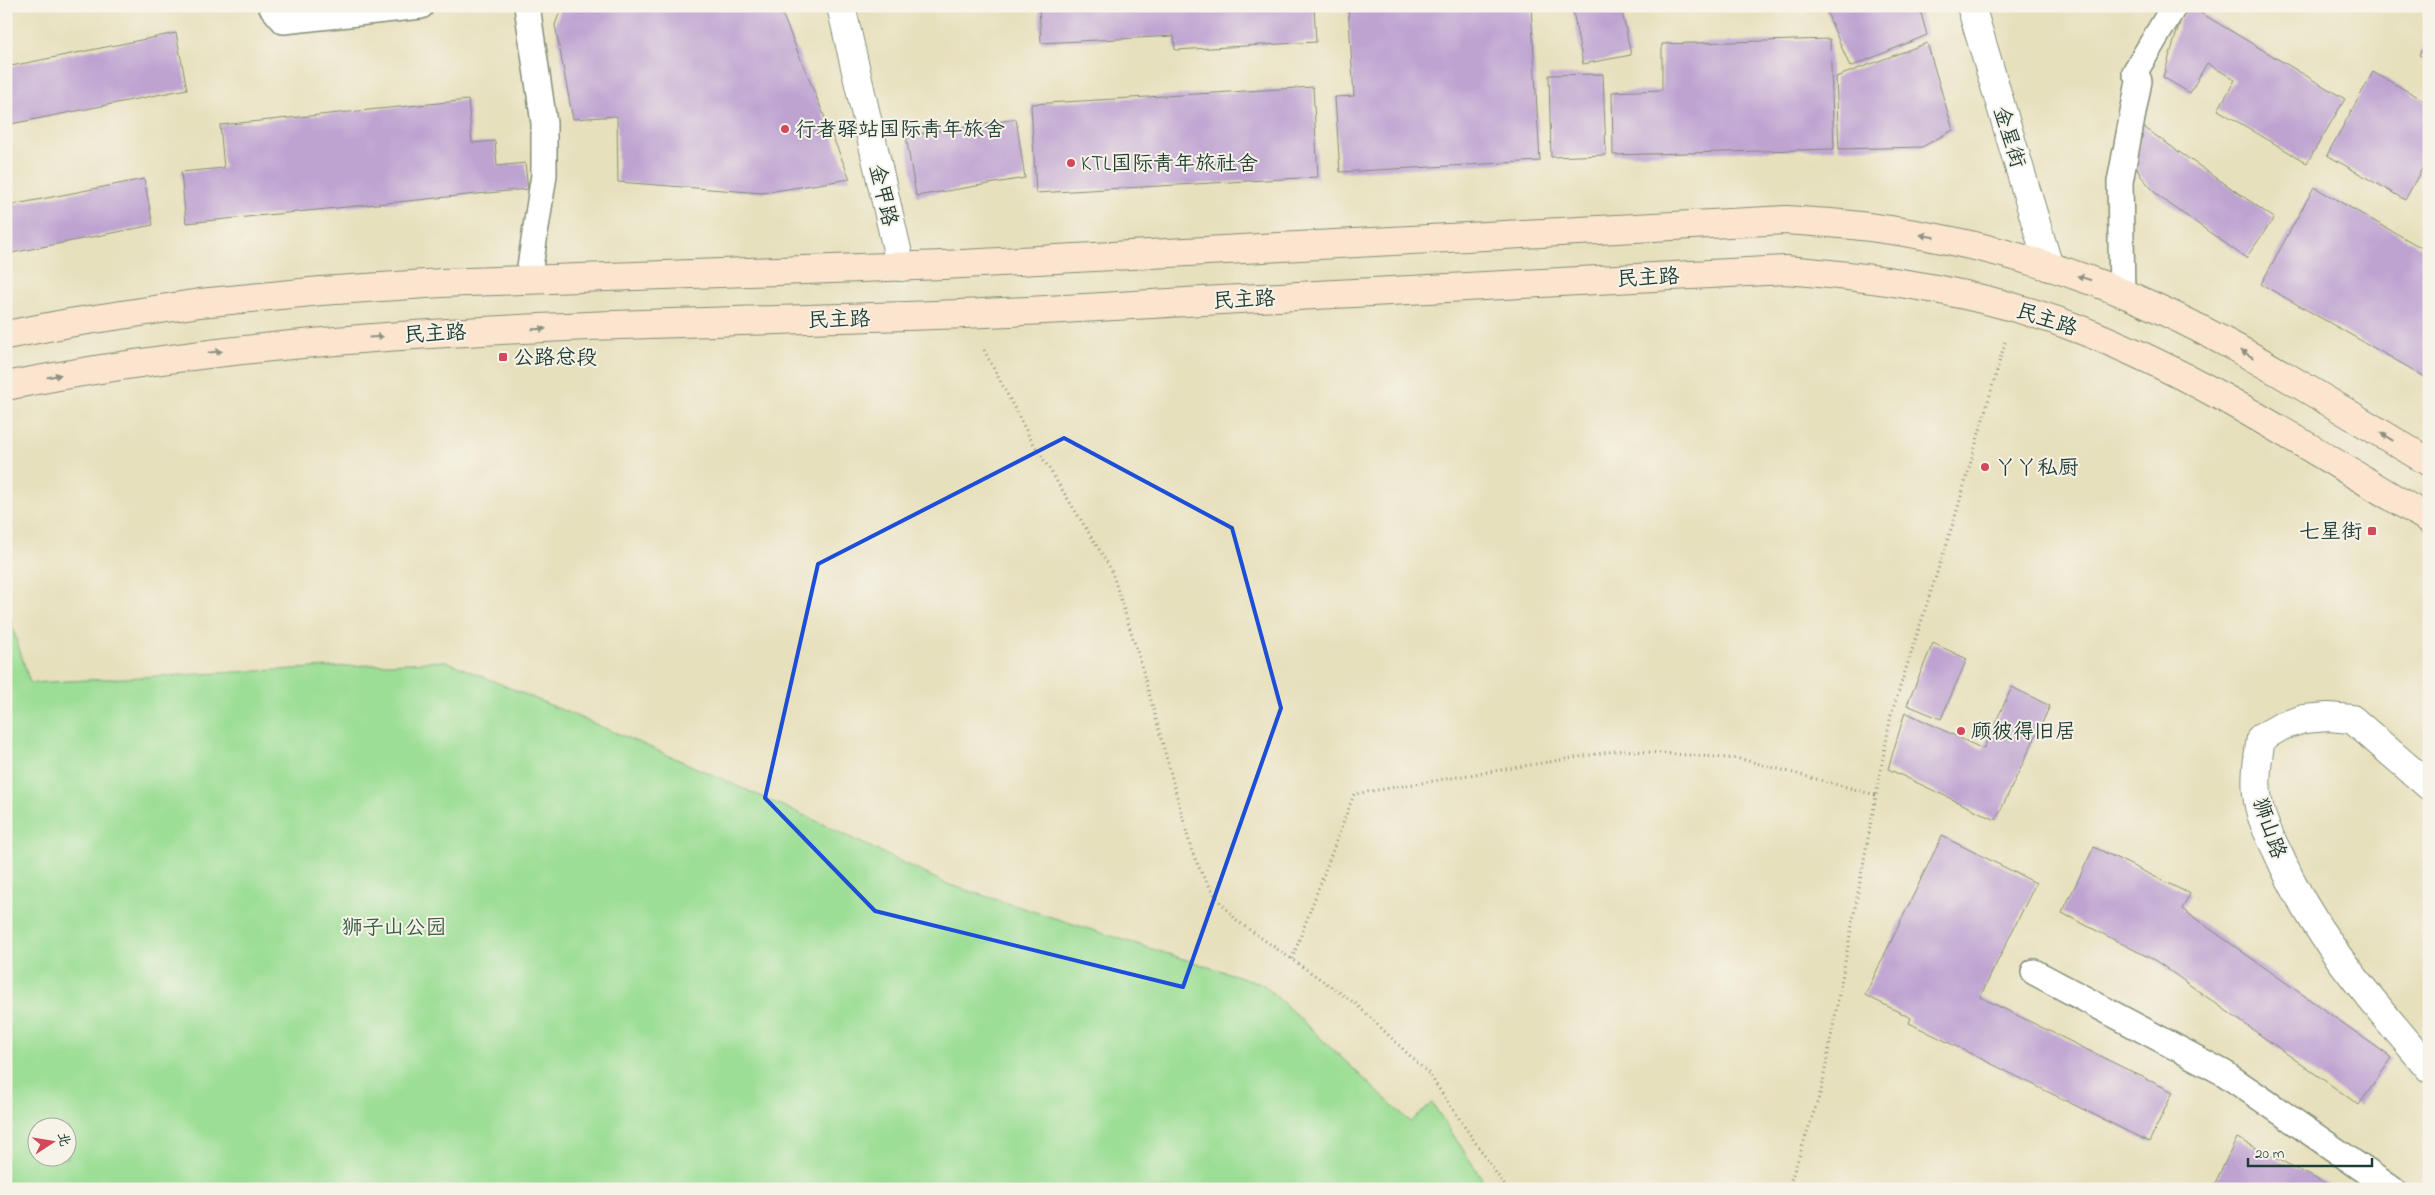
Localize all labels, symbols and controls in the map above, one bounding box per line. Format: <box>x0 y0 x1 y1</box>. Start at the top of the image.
street label: 金星街 <box>1985 103 2032 172</box>
place label: 行者驿站国际青年旅舍 <box>795 116 1005 146</box>
marker: 行者驿站国际青年旅舍 <box>779 123 791 135</box>
place label: KTL国际青年旅社舍 <box>1081 150 1258 180</box>
marker: KTL国际青年旅社舍 <box>1065 157 1077 169</box>
street label: 金甲路 <box>860 161 904 230</box>
one-way arrow <box>1919 232 1935 240</box>
street label: 民主路 <box>1616 262 1680 296</box>
one-way arrow <box>2076 274 2091 282</box>
street label: 民主路 <box>1212 284 1276 318</box>
street label: 民主路 <box>2012 297 2081 345</box>
street label: 民主路 <box>807 305 871 337</box>
street label: 民主路 <box>403 318 467 352</box>
one-way arrow <box>531 325 547 333</box>
one-way arrow <box>369 332 385 340</box>
place label: 公路总段 <box>513 344 597 374</box>
one-way arrow <box>207 348 223 356</box>
one-way arrow <box>2240 350 2253 359</box>
marker: 公路总段 <box>497 351 509 363</box>
one-way arrow <box>46 372 62 380</box>
one-way arrow <box>2379 433 2394 441</box>
place label: 丫丫私厨 <box>1995 454 2079 484</box>
marker: 丫丫私厨 <box>1979 461 1991 473</box>
place label: 七星街 <box>2299 518 2362 548</box>
marker: 七星街 <box>2366 525 2378 537</box>
place label: 顾彼得旧居 <box>1971 718 2076 748</box>
marker: 顾彼得旧居 <box>1955 725 1967 737</box>
street label: 狮山路 <box>2244 794 2293 863</box>
park label: 狮子山公园 <box>342 914 447 944</box>
north arrow <box>28 1118 78 1168</box>
text: 北 <box>52 1131 75 1149</box>
scale bar <box>2248 1135 2371 1167</box>
text: 20 m <box>2255 1143 2285 1165</box>

